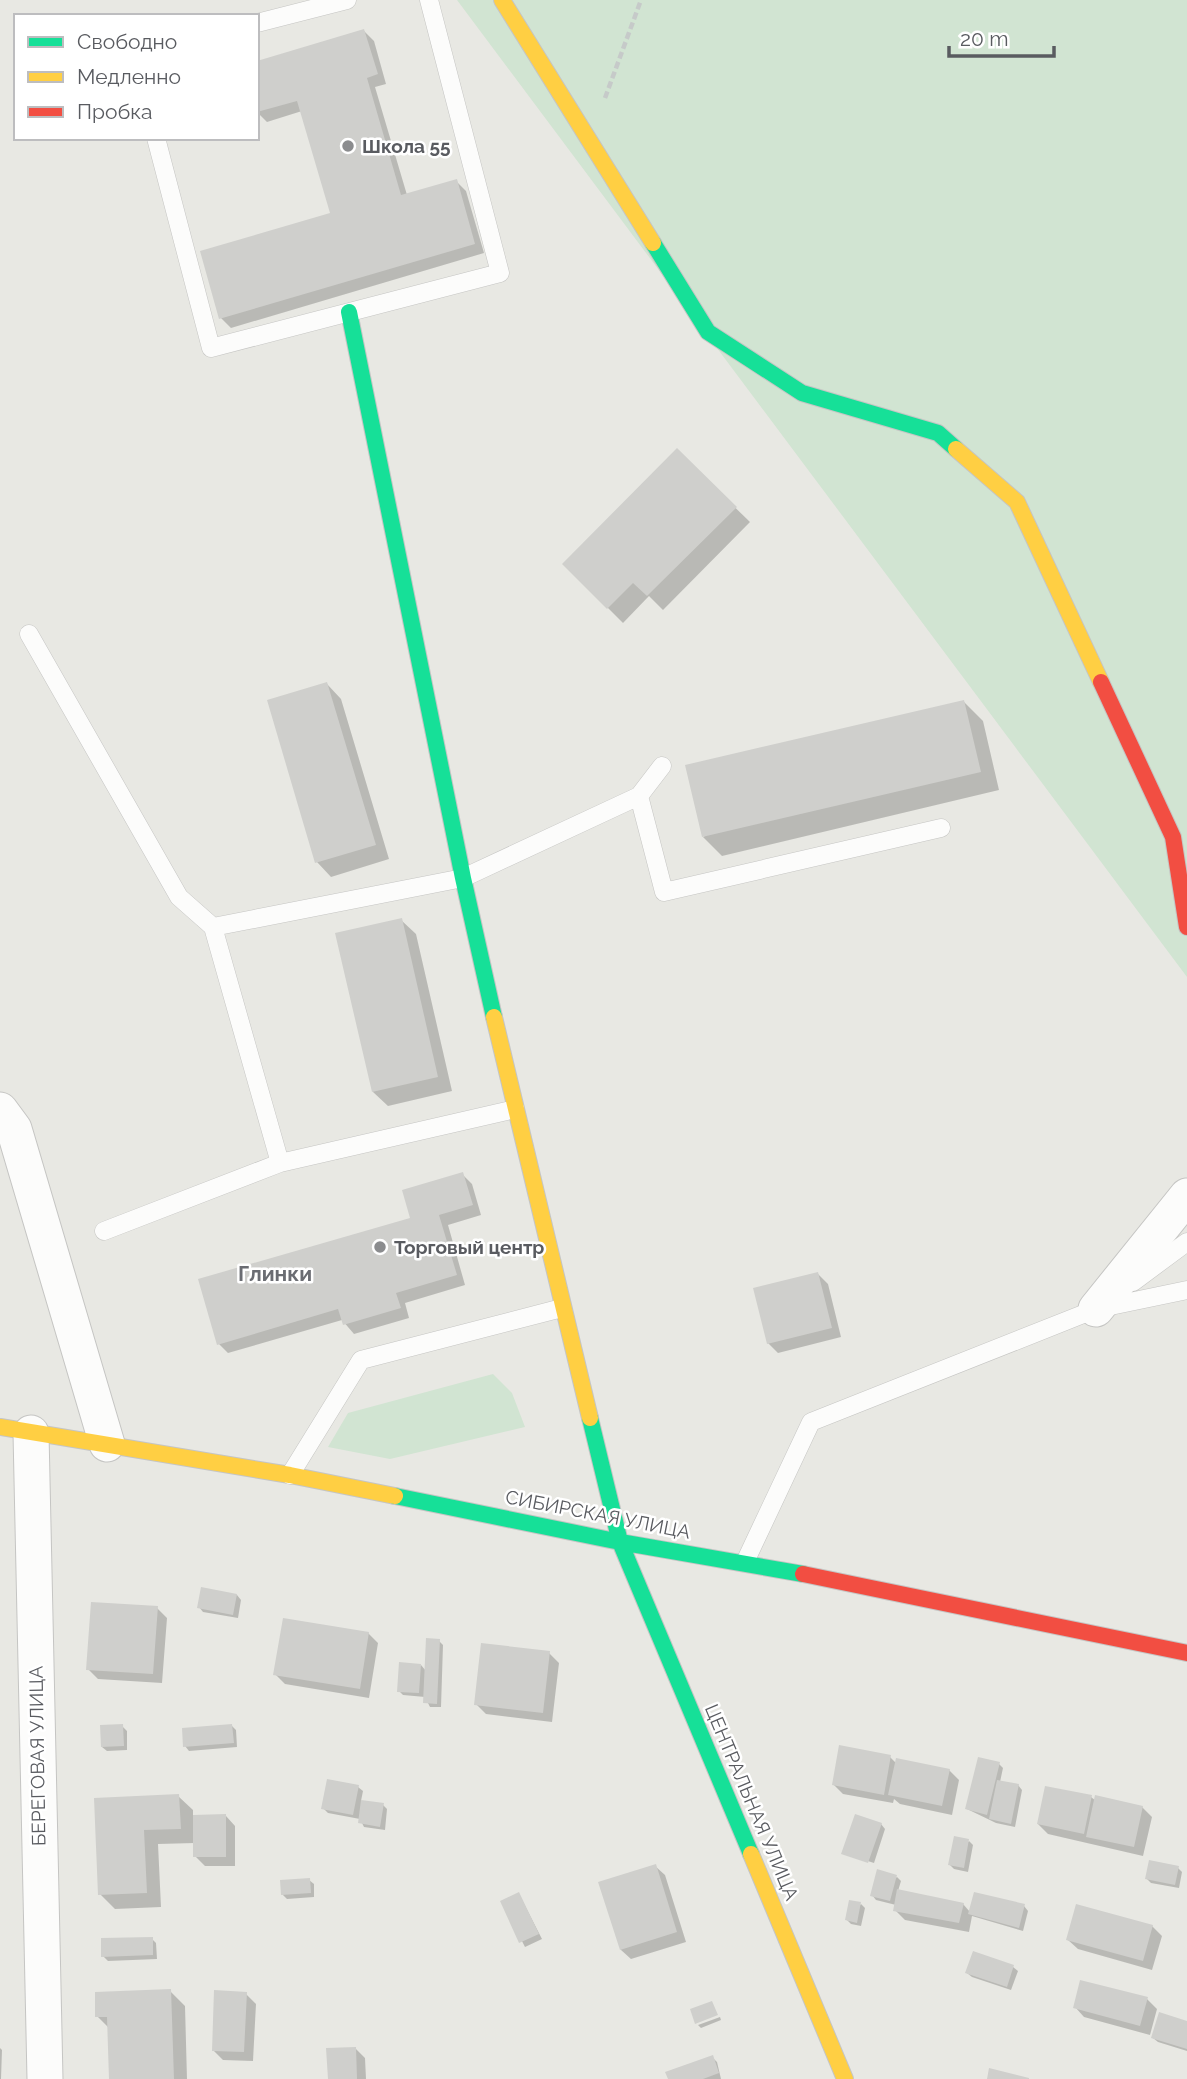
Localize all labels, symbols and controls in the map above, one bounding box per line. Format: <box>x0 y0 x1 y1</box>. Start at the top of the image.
legend <box>14 14 259 140</box>
scale bar <box>949 14 1054 58</box>
text: 20 m <box>960 26 1008 51</box>
text: Свободно <box>77 29 177 54</box>
text: Медленно <box>77 64 181 89</box>
text: Пробка <box>77 99 153 124</box>
place label: Школа 55 <box>362 135 451 157</box>
marker: Школа 55 <box>340 138 356 154</box>
place label: Торговый центр <box>394 1236 544 1258</box>
marker: Торговый центр <box>372 1239 388 1255</box>
district label: Глинки <box>238 1261 312 1286</box>
street label: СИБИРСКАЯ УЛИЦА <box>504 1485 692 1543</box>
street label: БЕРЕГОВАЯ УЛИЦА <box>24 1666 50 1846</box>
street label: ЦЕНТРАЛЬНАЯ УЛИЦА <box>701 1701 803 1903</box>

